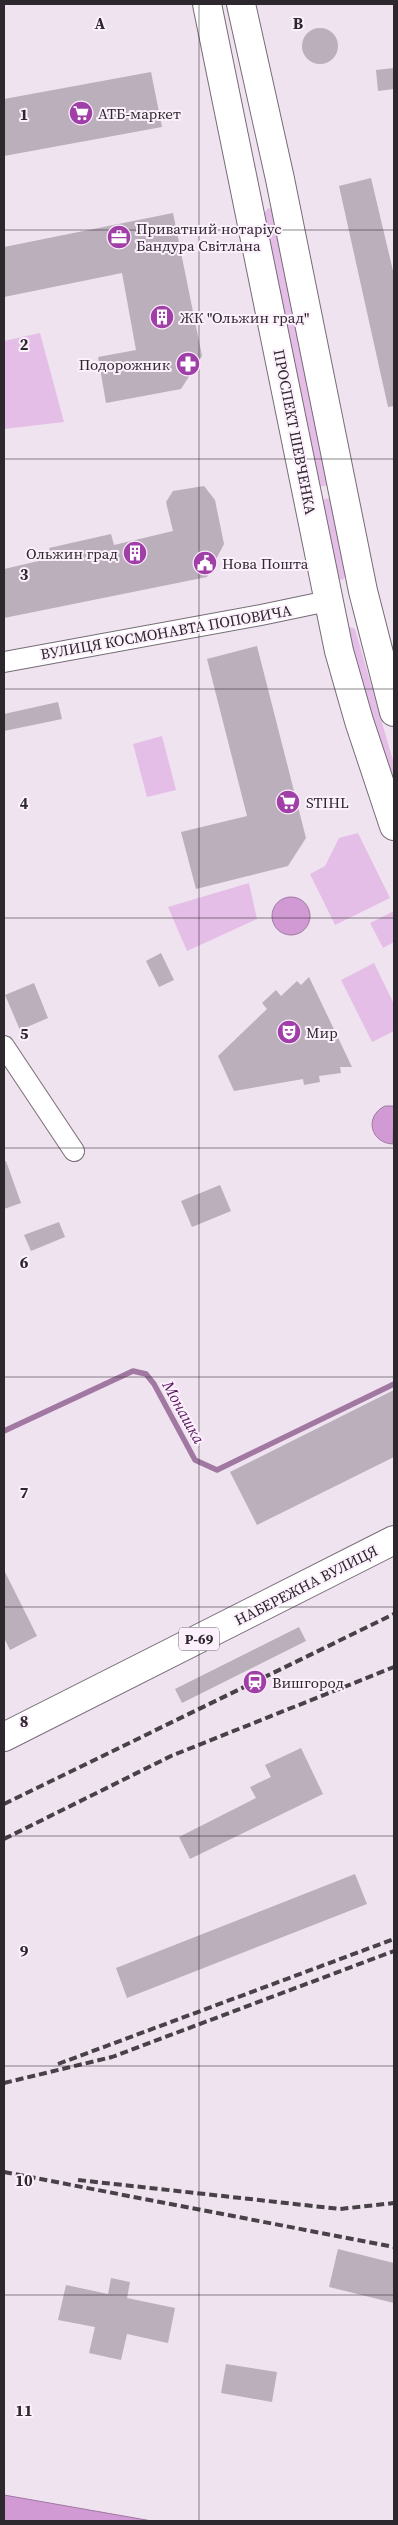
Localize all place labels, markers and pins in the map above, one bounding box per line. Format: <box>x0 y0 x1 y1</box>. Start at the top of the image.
supermarket icon: АТБ-маркет <box>68 100 94 126</box>
place label: АТБ-маркет <box>98 103 181 124</box>
place label: Приватний нотаріус Бандура Світлана <box>136 218 281 256</box>
office icon: Приватний нотаріус Бандура Світлана <box>106 224 132 250</box>
building icon: ЖК "Ольжин град" <box>149 304 175 330</box>
place label: ЖК "Ольжин град" <box>180 307 309 328</box>
pharmacy icon: Подорожник <box>175 351 201 377</box>
place label: Подорожник <box>79 354 171 375</box>
building icon: Ольжин град <box>122 540 148 566</box>
place label: Ольжин град <box>26 543 118 564</box>
public building icon: Нова Пошта <box>192 550 218 576</box>
place label: Нова Пошта <box>222 553 309 574</box>
supermarket icon: STIHL <box>275 789 301 815</box>
place label: STIHL <box>306 792 349 813</box>
theatre icon: Мир <box>276 1019 302 1045</box>
place label: Мир <box>306 1022 338 1043</box>
station icon: Вишгород <box>242 1669 268 1695</box>
place label: Вишгород <box>272 1672 344 1693</box>

